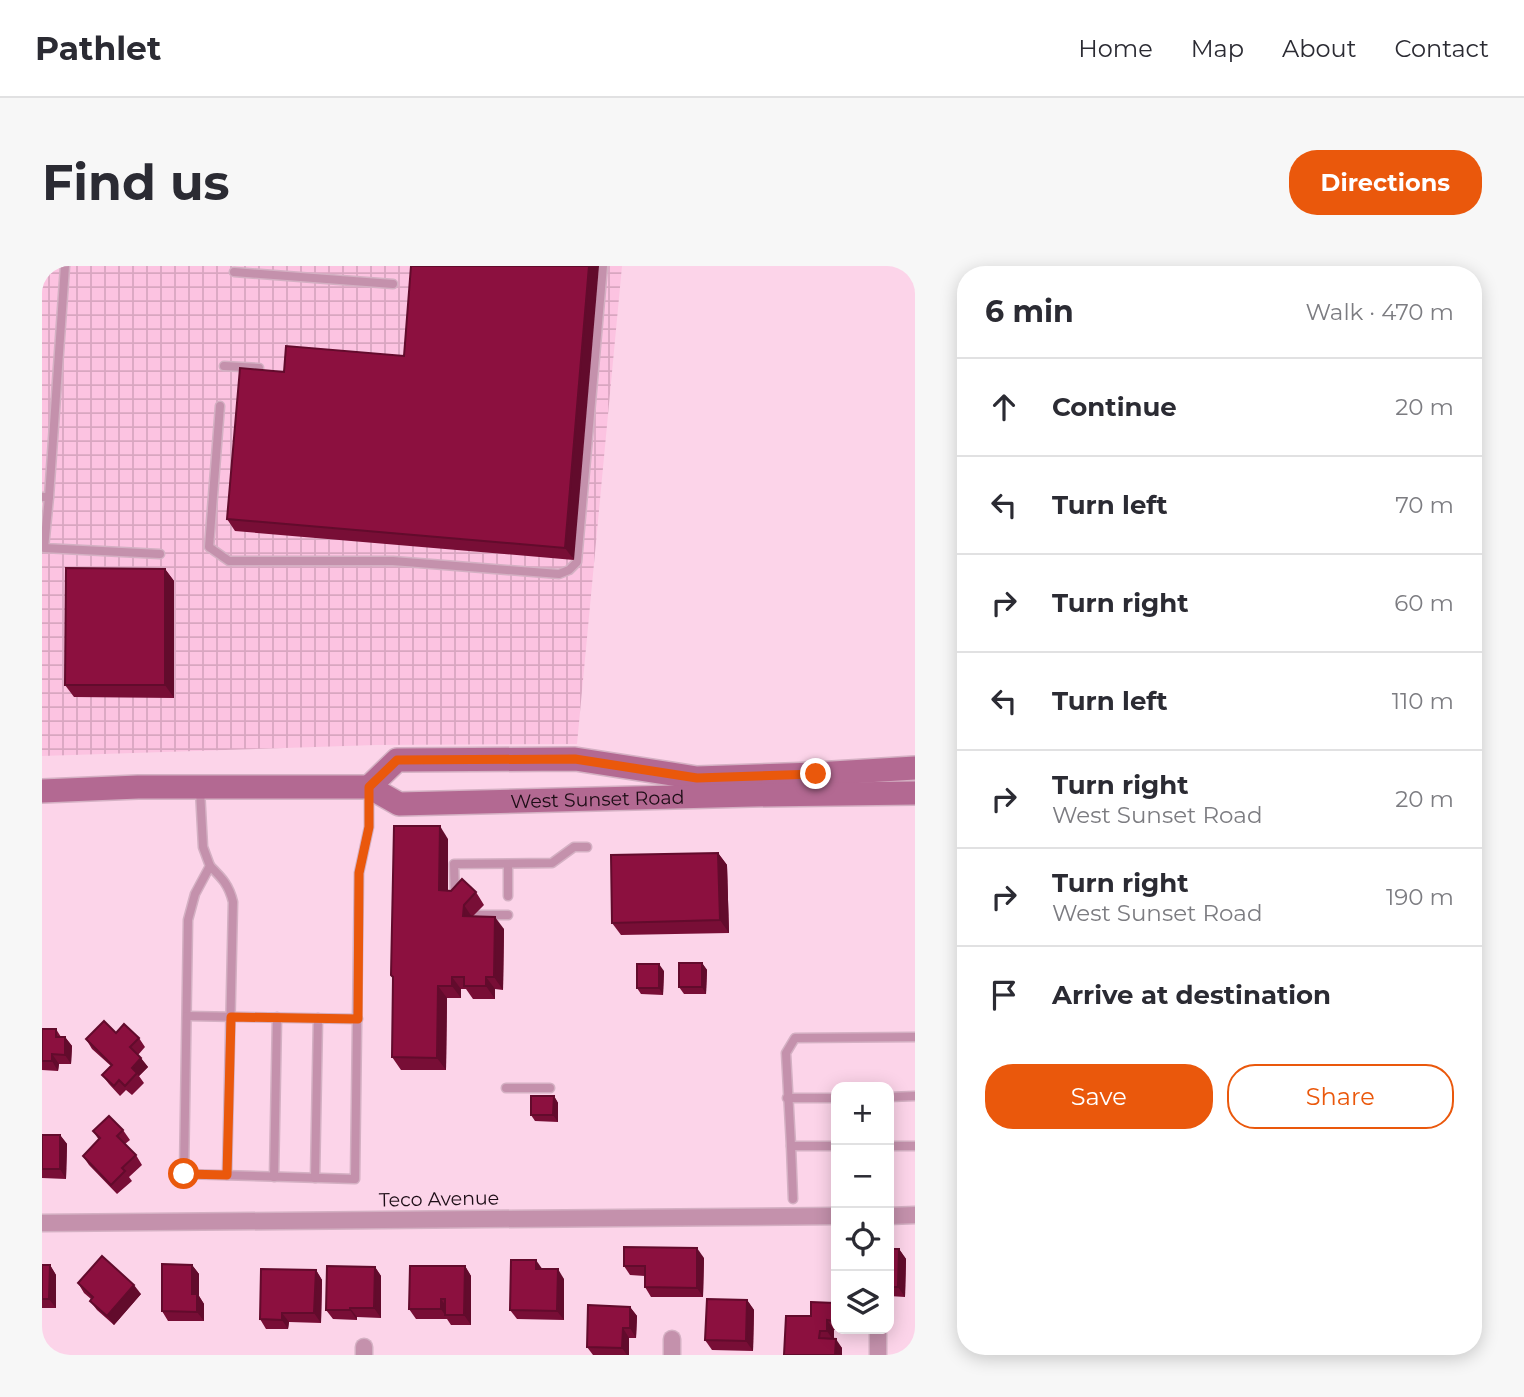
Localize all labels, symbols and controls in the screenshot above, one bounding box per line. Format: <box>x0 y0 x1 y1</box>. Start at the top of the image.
text: Pathlet <box>35 28 161 68</box>
text: Home <box>1078 34 1153 63</box>
text: Map <box>1191 34 1244 63</box>
text: About <box>1282 34 1356 63</box>
text: Contact <box>1394 34 1489 63</box>
button: Directions <box>1289 150 1482 215</box>
text: Find us <box>42 153 230 212</box>
text: 6 min <box>985 293 1074 330</box>
text: Walk · 470 m <box>1306 298 1454 326</box>
icon: ahead <box>985 388 1023 426</box>
text: Continue <box>1052 391 1177 423</box>
text: 20 m <box>1395 393 1454 421</box>
icon: left <box>985 486 1023 524</box>
text: Turn left <box>1052 489 1168 521</box>
text: 70 m <box>1395 491 1454 519</box>
icon: right <box>985 584 1023 622</box>
text: Turn right <box>1052 587 1188 619</box>
text: 60 m <box>1394 589 1454 617</box>
icon: left <box>985 682 1023 720</box>
text: Turn left <box>1052 685 1168 717</box>
text: 110 m <box>1392 687 1454 715</box>
route end <box>800 758 831 789</box>
text: Turn right <box>1052 769 1188 801</box>
icon: right <box>985 780 1023 818</box>
street label: West Sunset Road <box>510 785 685 813</box>
text: 20 m <box>1395 785 1454 813</box>
text: West Sunset Road <box>1052 801 1263 829</box>
text: Turn right <box>1052 867 1188 899</box>
icon: right <box>985 878 1023 916</box>
text: 190 m <box>1386 883 1454 911</box>
text: West Sunset Road <box>1052 899 1263 927</box>
icon: arrive <box>985 976 1023 1014</box>
text: Arrive at destination <box>1052 979 1331 1011</box>
button: Save <box>985 1064 1213 1129</box>
button: Share <box>1227 1064 1454 1129</box>
map controls <box>831 1082 894 1334</box>
button: + <box>831 1082 894 1145</box>
button: − <box>831 1145 894 1208</box>
route start <box>168 1158 199 1189</box>
street label: Teco Avenue <box>379 1186 499 1212</box>
button: locate <box>831 1208 894 1271</box>
button: layers <box>831 1271 894 1334</box>

